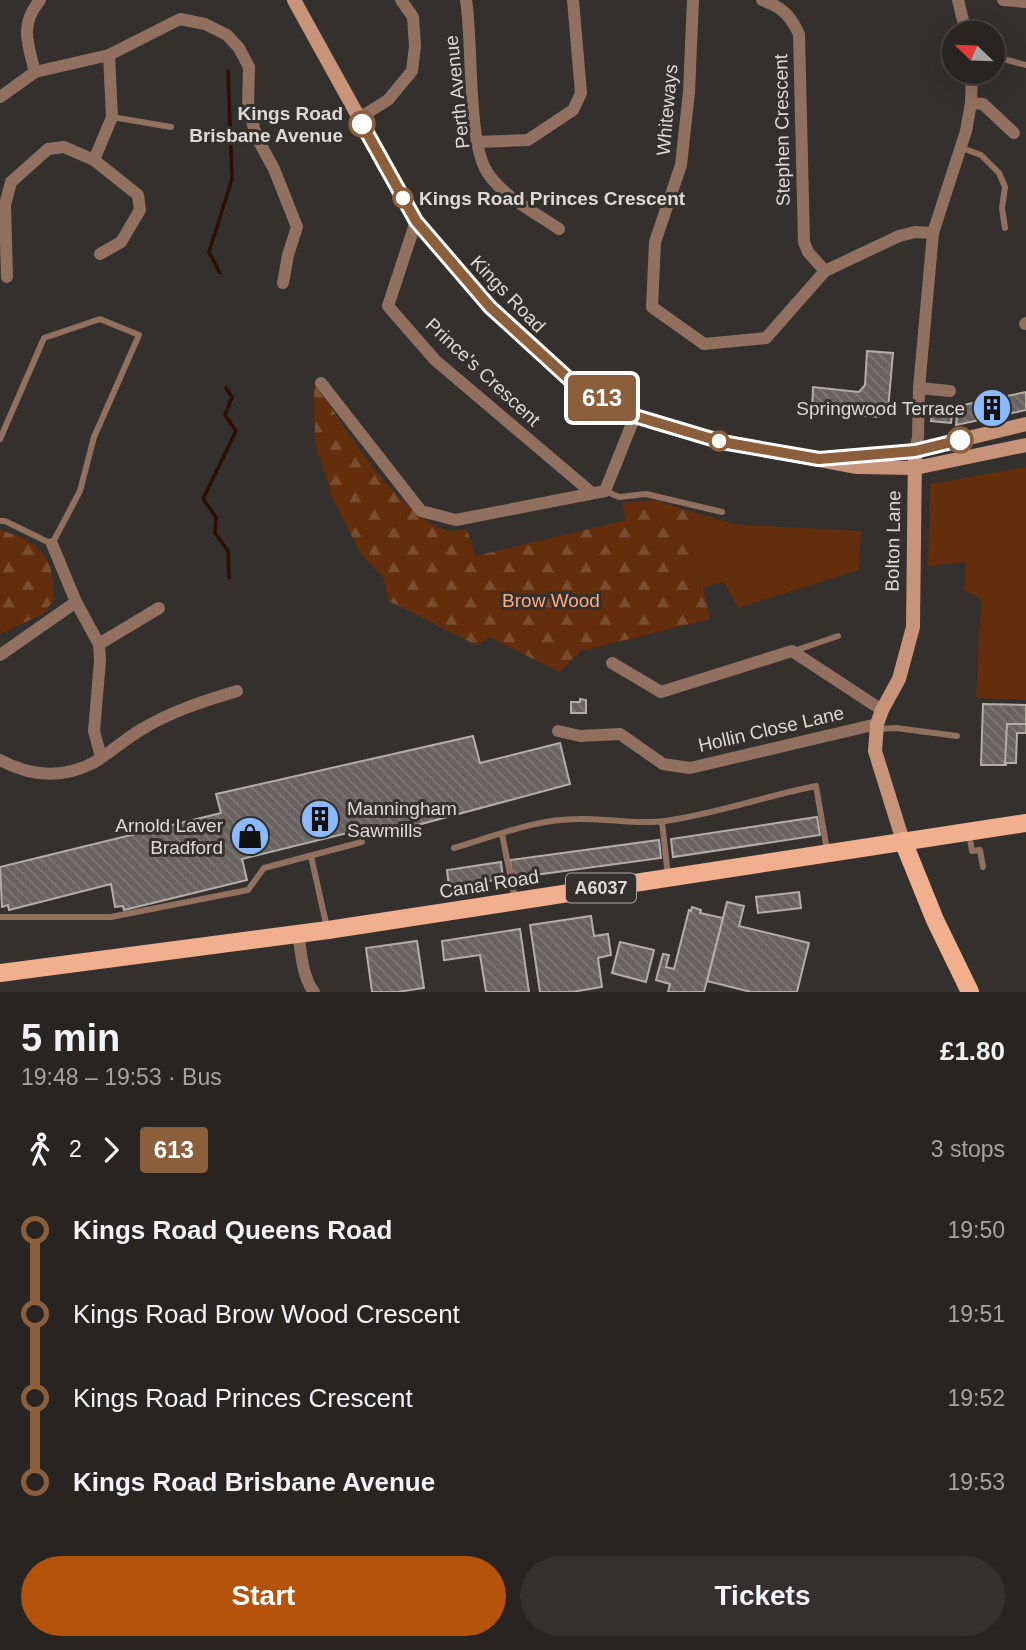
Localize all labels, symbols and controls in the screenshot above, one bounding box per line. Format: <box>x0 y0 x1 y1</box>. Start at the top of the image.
north arrow <box>942 21 1004 84</box>
map controls <box>942 21 1005 84</box>
street label: Perth Avenue <box>441 34 473 150</box>
street label: Stephen Crescent <box>770 53 794 206</box>
street label: Whiteways <box>653 63 681 157</box>
place label: Kings Road Brisbane Avenue <box>189 103 343 146</box>
marker: Kings Road Brisbane Avenue <box>349 111 375 137</box>
marker: Kings Road Princes Crescent <box>393 188 413 208</box>
place label: Kings Road Princes Crescent <box>419 188 686 209</box>
street label: Kings Road <box>466 251 550 337</box>
street label: Prince's Crescent <box>422 314 545 431</box>
line badge: 613 <box>562 375 642 421</box>
text: 613 <box>582 384 622 411</box>
building icon: Springwood Terrace <box>971 387 1013 429</box>
place label: Springwood Terrace <box>796 398 965 419</box>
unlabelled marker <box>947 427 973 453</box>
unlabelled marker <box>709 431 729 451</box>
street label: Bolton Lane <box>882 490 904 592</box>
park label: Brow Wood <box>502 590 600 611</box>
street label: Hollin Close Lane <box>696 702 846 756</box>
building icon: Manningham Sawmills <box>299 798 341 840</box>
place label: Manningham Sawmills <box>347 798 457 841</box>
place label: Arnold Laver Bradford <box>115 815 224 858</box>
shop icon: Arnold Laver Bradford <box>229 815 271 857</box>
street label: Canal Road <box>438 866 540 902</box>
road number: A6037 <box>566 874 636 903</box>
text: 5 min <box>21 1017 120 1059</box>
text: £1.80 <box>940 1036 1005 1066</box>
text: 19:48 – 19:53 · Bus <box>21 1064 222 1090</box>
icon: walk <box>21 1131 59 1169</box>
icon: forward <box>92 1131 130 1169</box>
text: 2 <box>69 1136 82 1162</box>
text: 613 <box>154 1136 194 1163</box>
text: 3 stops <box>931 1136 1005 1162</box>
text: Kings Road Queens Road <box>73 1215 392 1245</box>
text: 19:50 <box>947 1217 1005 1243</box>
text: Kings Road Brow Wood Crescent <box>73 1299 460 1329</box>
text: 19:51 <box>947 1301 1005 1327</box>
text: Kings Road Princes Crescent <box>73 1383 413 1413</box>
text: 19:52 <box>947 1385 1005 1411</box>
text: Kings Road Brisbane Avenue <box>73 1467 435 1497</box>
text: 19:53 <box>947 1469 1005 1495</box>
button: Start <box>21 1556 506 1636</box>
button: Tickets <box>520 1556 1005 1636</box>

